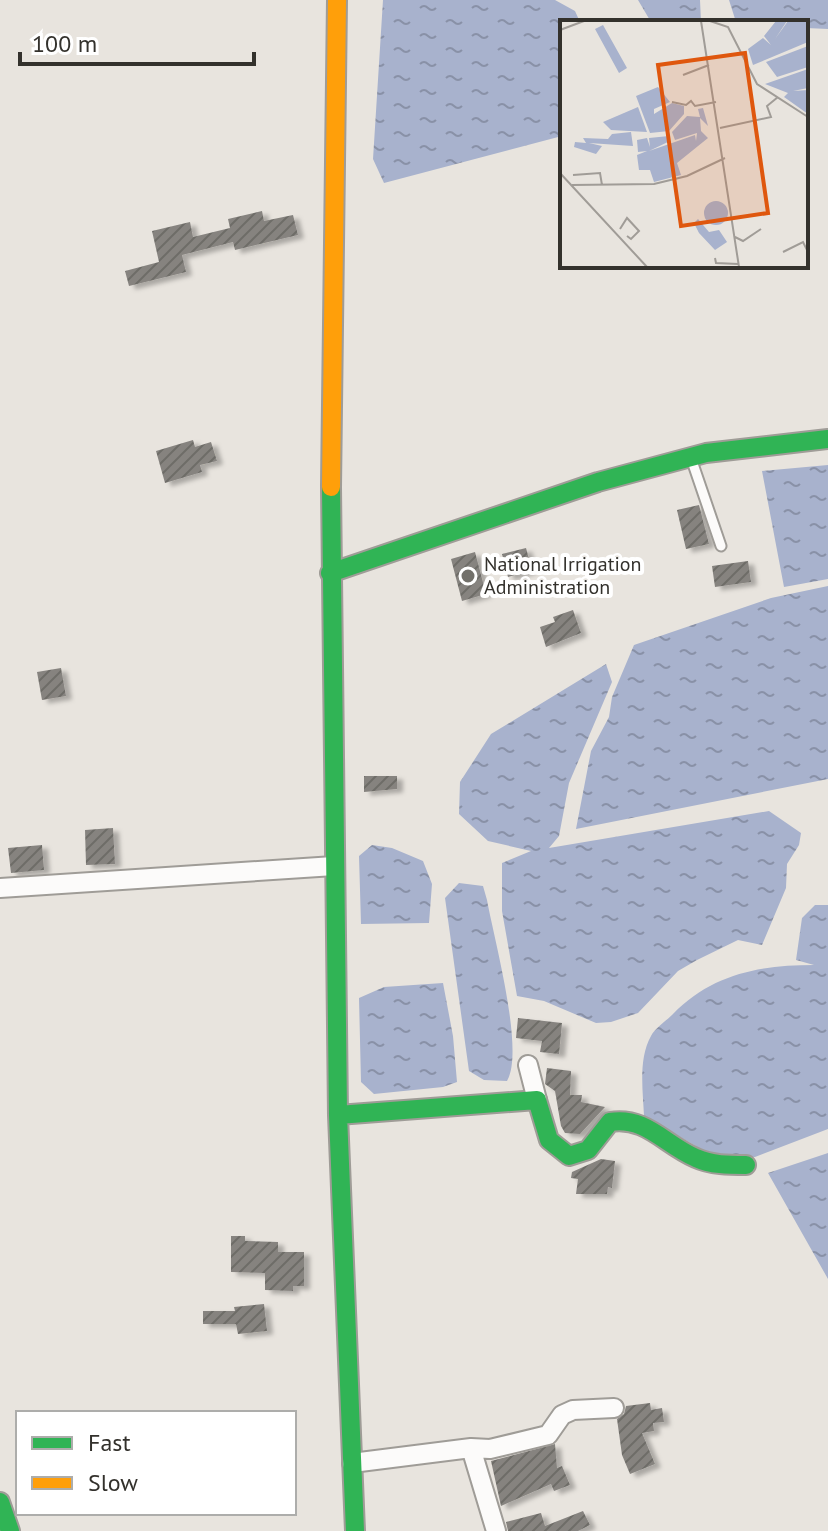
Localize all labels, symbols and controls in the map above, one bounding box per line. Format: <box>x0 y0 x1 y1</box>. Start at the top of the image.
scale bar <box>20 16 254 66</box>
inset map <box>560 20 808 268</box>
text: 100 m <box>32 28 97 59</box>
place label: National Irrigation Administration <box>484 551 642 600</box>
marker: National Irrigation Administration <box>459 567 477 585</box>
legend <box>16 1411 296 1515</box>
text: Fast <box>88 1427 131 1458</box>
text: Slow <box>88 1467 138 1498</box>

